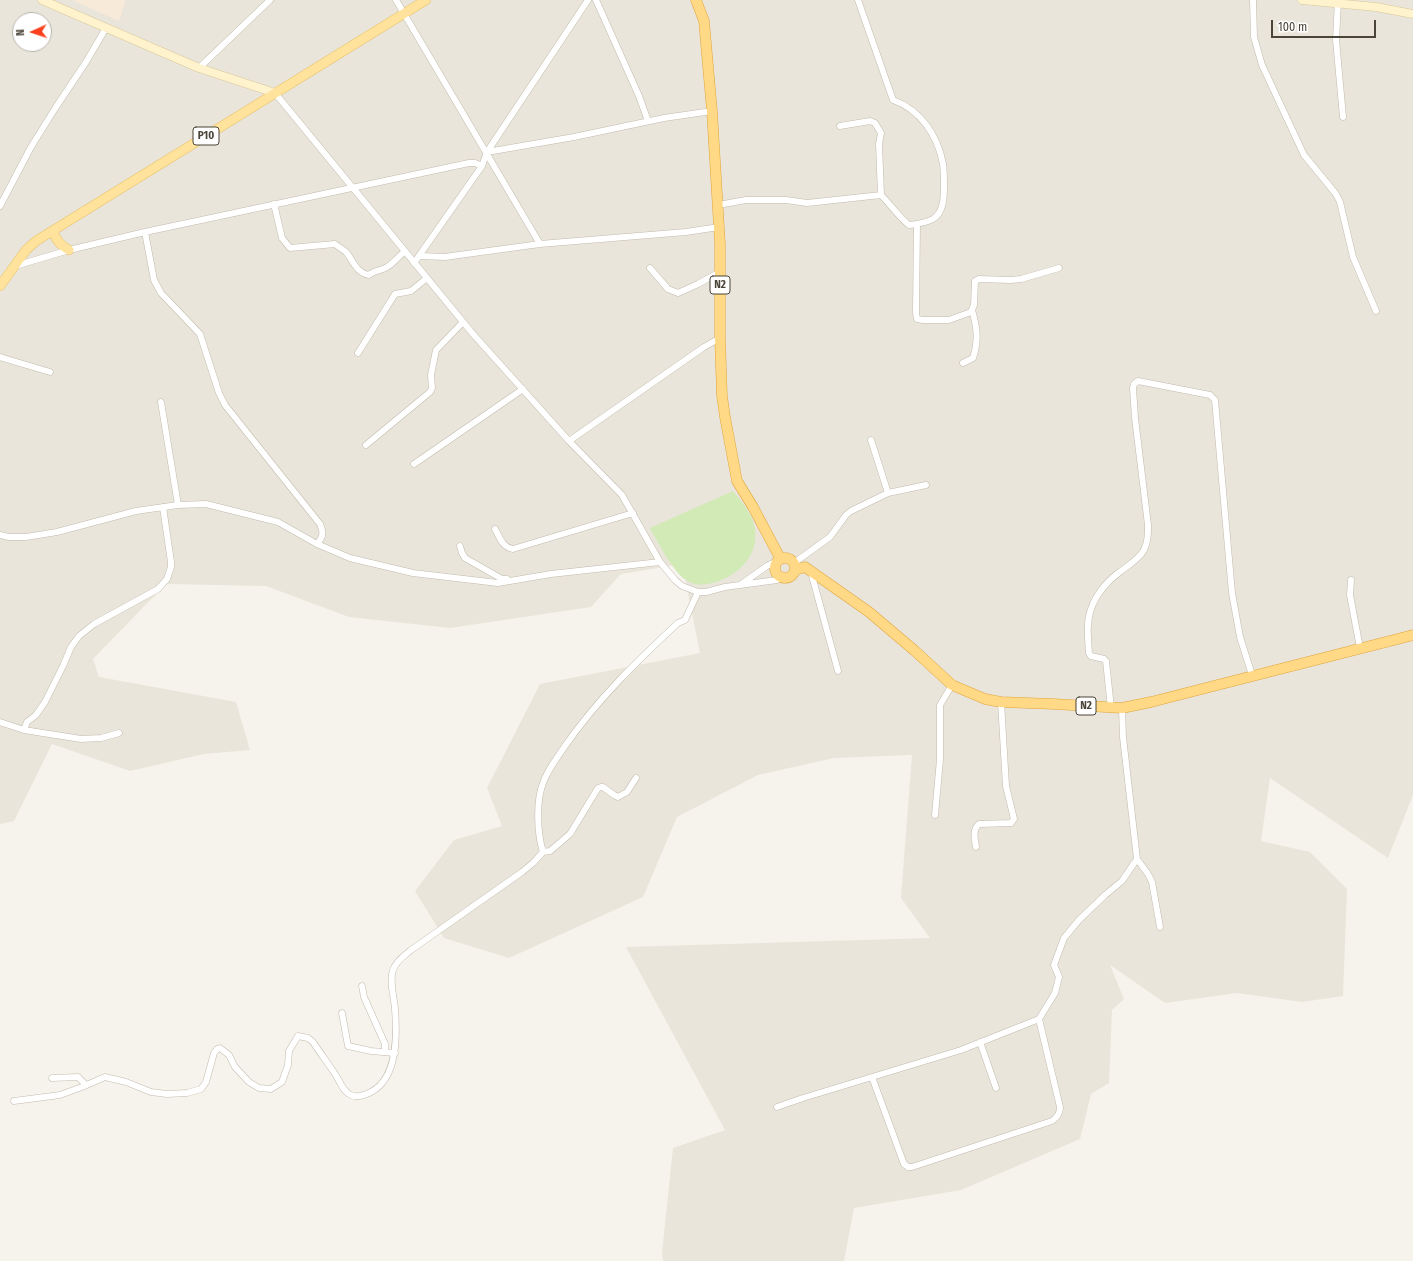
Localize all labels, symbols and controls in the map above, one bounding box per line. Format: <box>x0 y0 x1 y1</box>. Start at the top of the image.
north arrow <box>12 12 52 52</box>
scale bar <box>1273 12 1378 38</box>
text: 100 m <box>1278 20 1307 34</box>
text: N <box>14 29 27 36</box>
road number: P10 <box>193 127 219 145</box>
road number: N2 <box>710 276 730 294</box>
road number: N2 <box>1076 697 1096 715</box>

